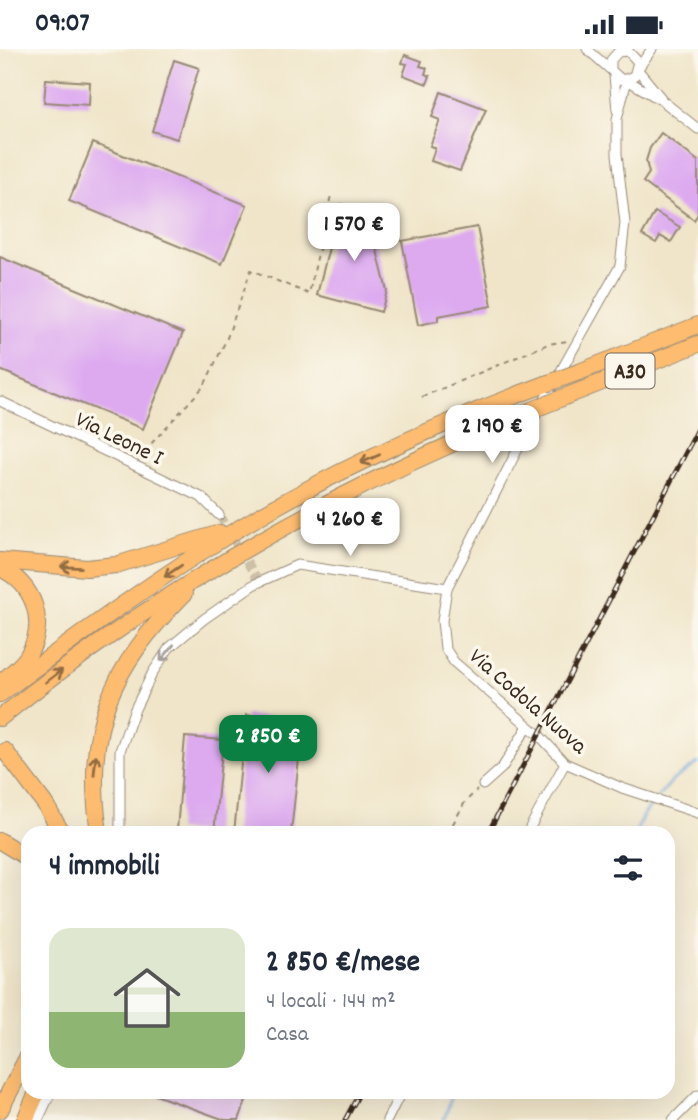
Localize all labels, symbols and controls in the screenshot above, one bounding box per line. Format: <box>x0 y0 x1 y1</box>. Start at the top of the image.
text: 09:07 <box>35 6 90 43</box>
pin: 1 570 € <box>289 203 419 263</box>
text: 1 570 € <box>324 209 384 242</box>
road number: A30 <box>606 353 654 389</box>
street label: Via Leone I <box>69 405 168 476</box>
pin: 2 190 € <box>427 405 557 465</box>
text: 2 190 € <box>461 411 523 444</box>
one-way arrow <box>360 453 382 466</box>
pin: 4 260 € <box>285 498 415 558</box>
text: 4 260 € <box>317 504 383 537</box>
one-way arrow <box>60 560 83 573</box>
one-way arrow <box>164 564 183 578</box>
street label: Via Codola Nuova <box>460 642 594 764</box>
one-way arrow <box>159 644 175 662</box>
one-way arrow <box>44 669 63 684</box>
pin: 2 850 € <box>203 715 333 775</box>
text: 2 850 € <box>235 721 301 754</box>
one-way arrow <box>89 754 102 777</box>
text: 4 immobili <box>49 847 160 890</box>
icon: filters <box>609 849 647 887</box>
text: 2 850 €/mese <box>266 943 420 986</box>
icon: home <box>105 956 189 1040</box>
text: 4 locali · 144 m² <box>266 986 396 1019</box>
text: Casa <box>266 1019 309 1052</box>

